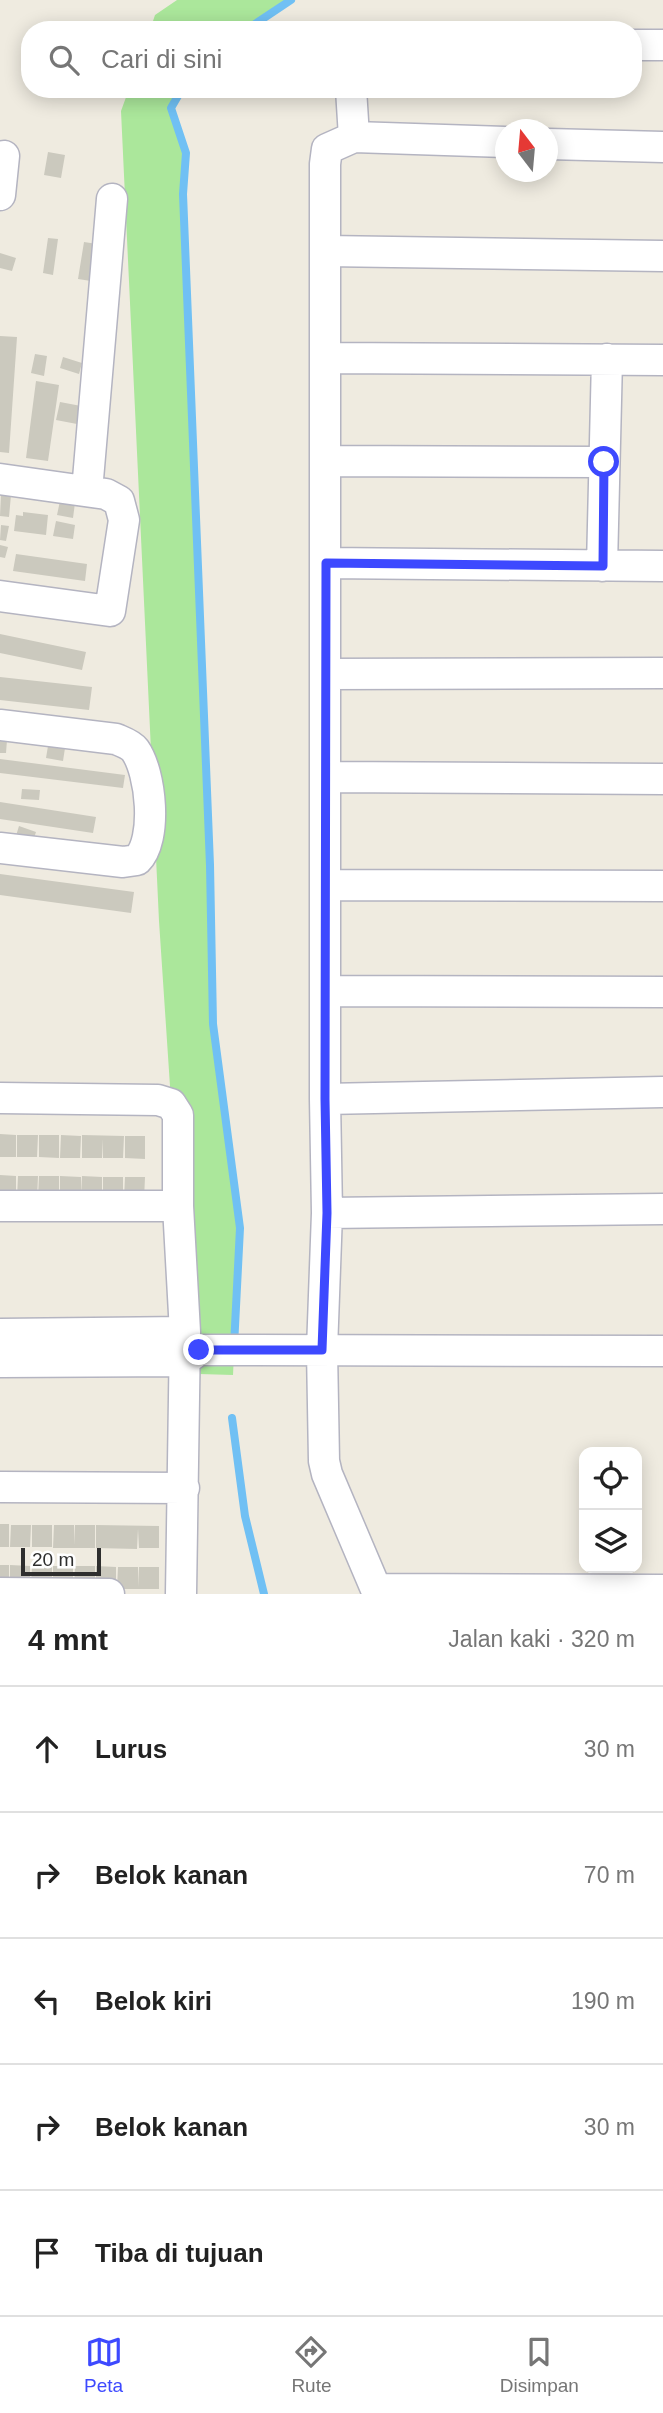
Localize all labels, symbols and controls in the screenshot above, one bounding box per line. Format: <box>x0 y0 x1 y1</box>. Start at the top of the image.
search box <box>21 21 642 98</box>
icon: search <box>45 41 83 79</box>
text: Cari di sini <box>101 44 222 74</box>
north arrow <box>495 119 558 182</box>
route start <box>588 446 619 477</box>
route end <box>183 1334 214 1365</box>
map controls <box>579 1447 642 1573</box>
button: locate <box>579 1447 642 1510</box>
button: layers <box>579 1510 642 1573</box>
scale bar <box>21 1545 102 1577</box>
text: 20 m <box>32 1549 74 1570</box>
text: 4 mnt <box>28 1623 108 1656</box>
text: Jalan kaki · 320 m <box>448 1626 635 1652</box>
icon: ahead <box>28 1730 66 1768</box>
text: Lurus <box>95 1734 167 1764</box>
text: 30 m <box>584 1736 635 1762</box>
icon: right <box>28 1856 66 1894</box>
text: Belok kanan <box>95 1860 248 1890</box>
text: 70 m <box>584 1862 635 1888</box>
icon: left <box>28 1982 66 2020</box>
text: Belok kiri <box>95 1986 212 2016</box>
text: 190 m <box>571 1988 635 2014</box>
icon: right <box>28 2108 66 2146</box>
text: Belok kanan <box>95 2112 248 2142</box>
text: 30 m <box>584 2114 635 2140</box>
icon: arrive <box>28 2234 66 2272</box>
text: Tiba di tujuan <box>95 2238 264 2268</box>
tab: Peta <box>84 2333 123 2397</box>
tab: Rute <box>291 2333 332 2397</box>
tab: Disimpan <box>500 2333 579 2397</box>

